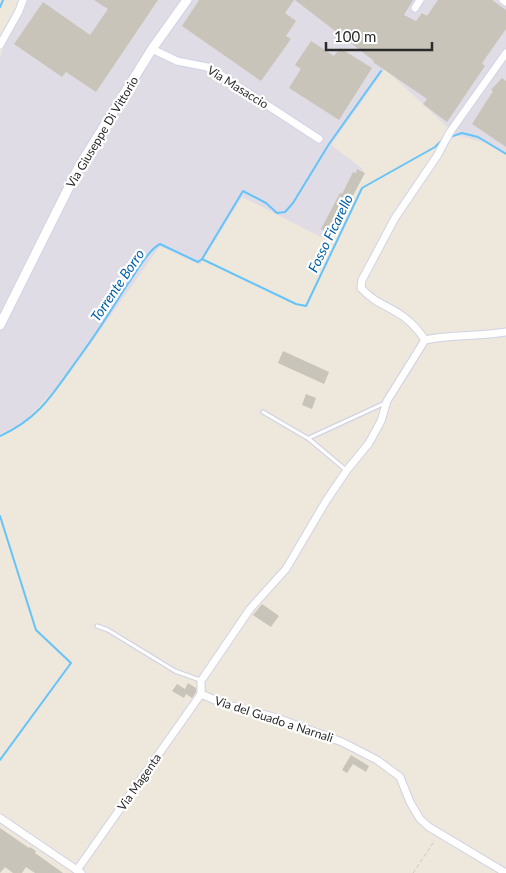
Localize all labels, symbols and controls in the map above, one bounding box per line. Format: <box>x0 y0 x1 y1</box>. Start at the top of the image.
scale bar <box>326 20 432 52</box>
text: 100 m <box>334 27 376 45</box>
street label: Via Masaccio <box>205 62 271 112</box>
street label: Via Giuseppe Di Vittorio <box>63 73 141 190</box>
water label: Fosso Ficarello <box>304 191 356 275</box>
water label: Torrente Borro <box>87 246 147 324</box>
street label: Via del Guado a Narnali <box>213 693 335 745</box>
street label: Via Magenta <box>114 751 164 813</box>

